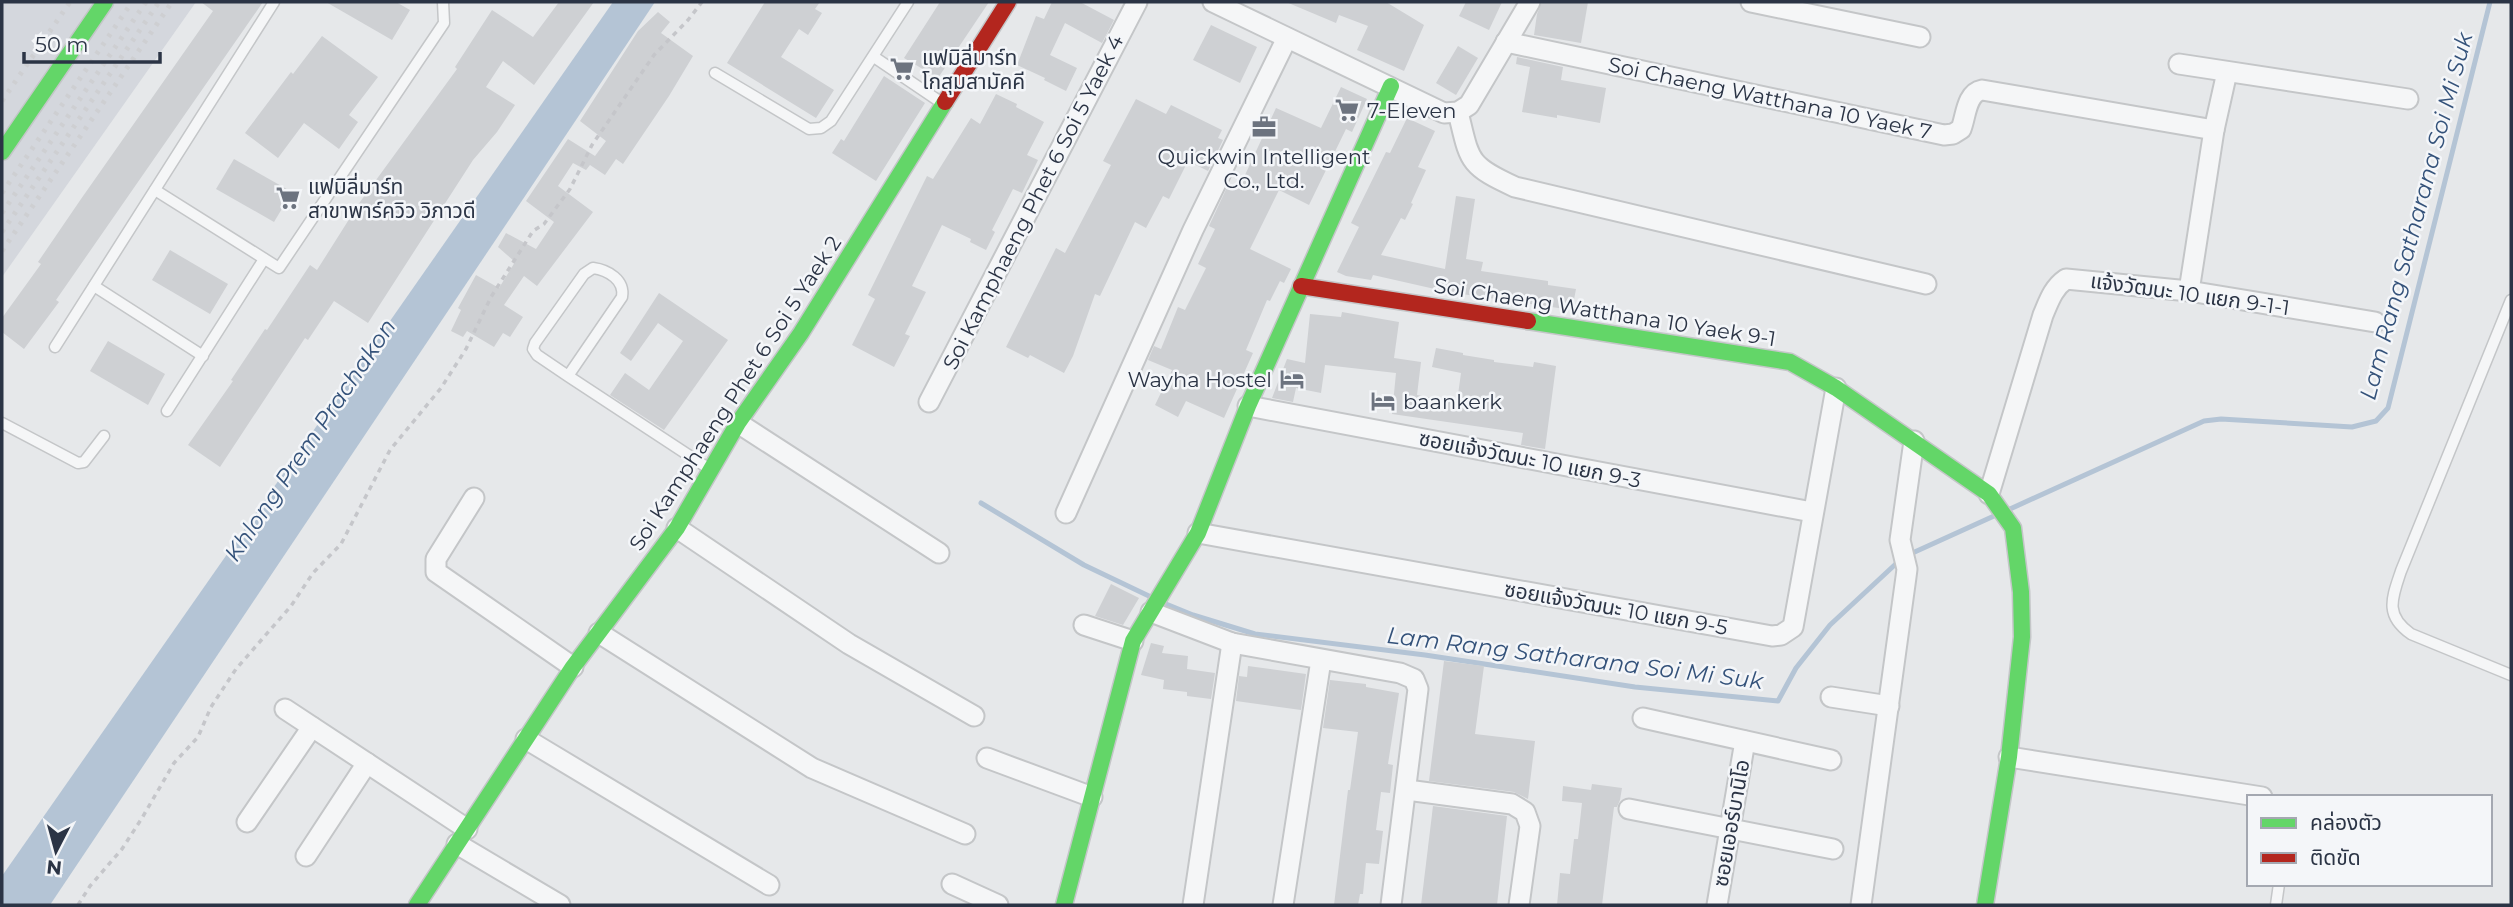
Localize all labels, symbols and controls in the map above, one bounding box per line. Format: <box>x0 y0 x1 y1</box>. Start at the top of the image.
scale bar <box>24 21 161 65</box>
water label: Lam Rang Satharana Soi Mi Suk <box>2353 28 2479 403</box>
street label: Soi Kamphaeng Phet 6 Soi 5 Yaek 4 <box>937 30 1129 373</box>
text: 50 m <box>35 32 89 57</box>
place label: แฟมิลี่มาร์ท โกสุมสามัคคี <box>922 43 1025 95</box>
street label: Soi Chaeng Watthana 10 Yaek 7 <box>1606 51 1934 145</box>
supermarket icon: แฟมิลี่มาร์ท โกสุมสามัคคี <box>888 55 916 83</box>
supermarket icon: 7-Eleven <box>1333 96 1361 124</box>
place label: 7-Eleven <box>1367 98 1456 123</box>
office icon: Quickwin Intelligent Co., Ltd. <box>1250 113 1278 141</box>
place label: Quickwin Intelligent Co., Ltd. <box>1158 144 1370 193</box>
place label: แฟมิลี่มาร์ท สาขาพาร์ควิว วิภาวดี <box>308 172 476 223</box>
supermarket icon: แฟมิลี่มาร์ท สาขาพาร์ควิว วิภาวดี <box>274 184 302 212</box>
street label: Soi Kamphaeng Phet 6 Soi 5 Yaek 2 <box>624 231 846 555</box>
street label: แจ้งวัฒนะ 10 แยก 9-1-1 <box>2089 268 2291 320</box>
street label: Soi Chaeng Watthana 10 Yaek 9-1 <box>1432 273 1778 351</box>
water label: Khlong Prem Prachakon <box>218 313 402 567</box>
hotel icon: Wayha Hostel <box>1278 365 1306 393</box>
place label: Wayha Hostel <box>1127 367 1272 392</box>
hotel icon: baankerk <box>1369 387 1397 415</box>
place label: baankerk <box>1403 389 1502 414</box>
street label: ซอยแจ้งวัฒนะ 10 แยก 9-3 <box>1417 425 1643 493</box>
street label: ซอยแจ้งวัฒนะ 10 แยก 9-5 <box>1502 576 1730 640</box>
water label: Lam Rang Satharana Soi Mi Suk <box>1385 621 1766 695</box>
street label: ซอยเออร์บานิโอ <box>1707 757 1755 889</box>
legend <box>2247 795 2492 886</box>
text: คล่องตัว <box>2310 810 2382 835</box>
north arrow <box>21 816 91 886</box>
text: ติดขัด <box>2310 845 2361 870</box>
text: N <box>45 855 63 880</box>

